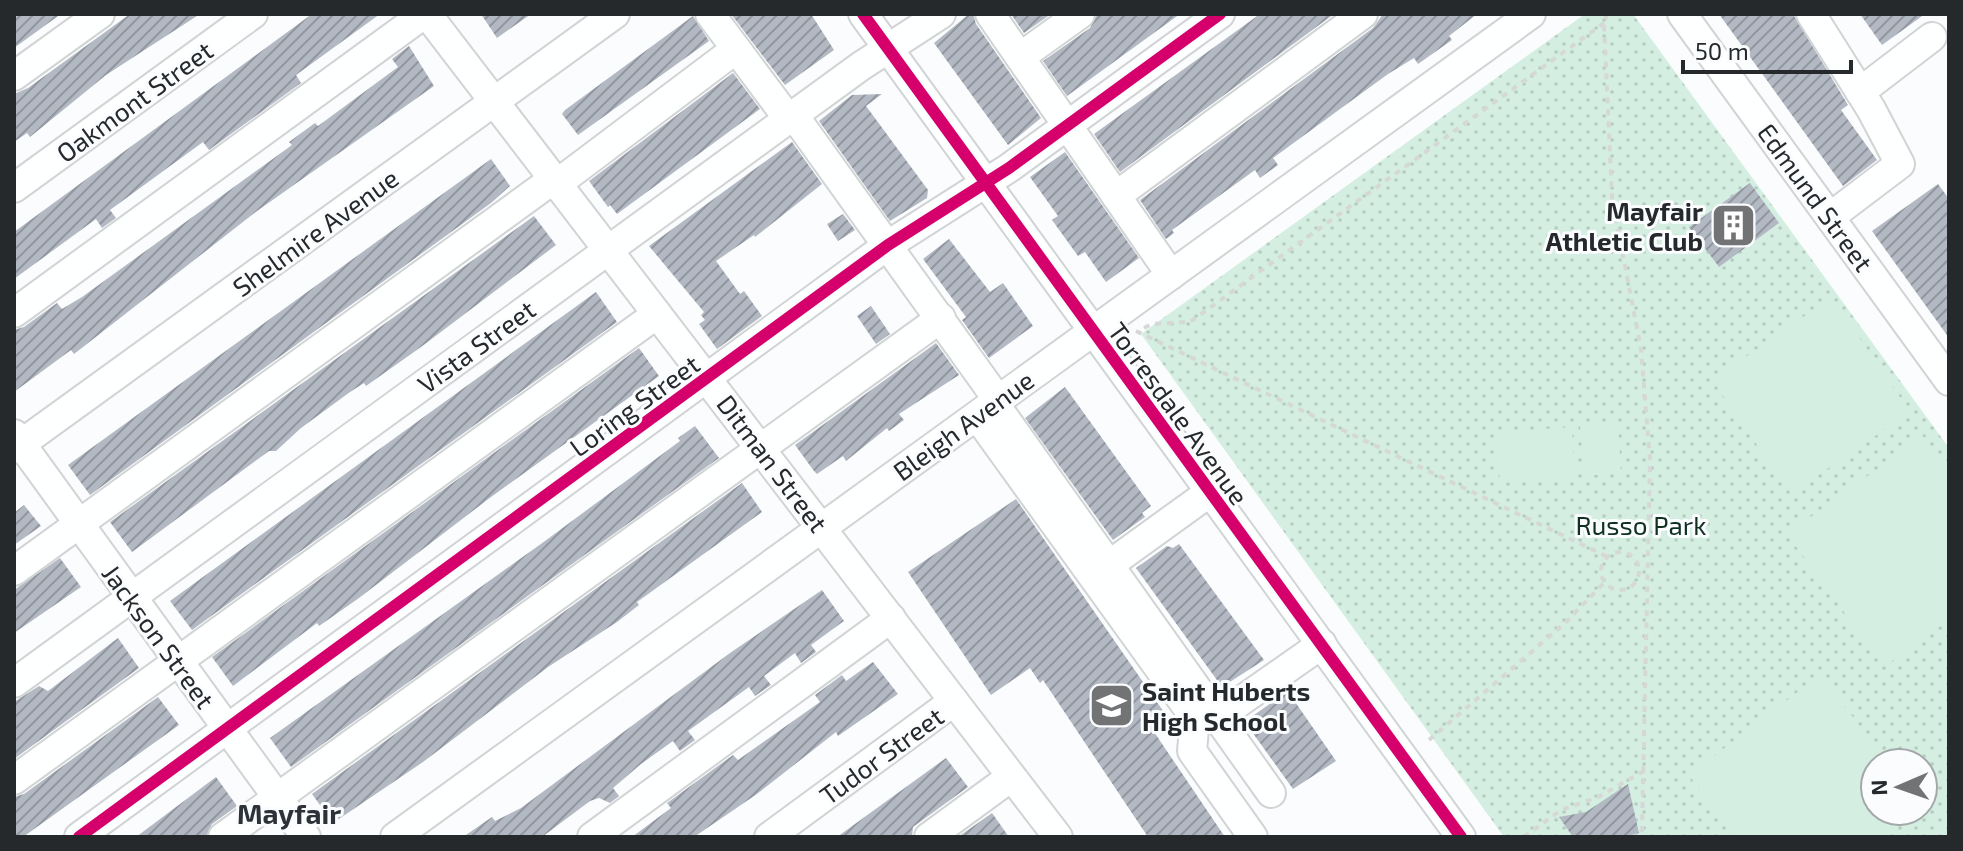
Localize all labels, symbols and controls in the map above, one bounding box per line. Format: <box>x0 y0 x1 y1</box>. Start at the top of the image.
scale bar <box>1683 24 1851 74</box>
street label: Oakmont Street <box>50 34 218 168</box>
text: 50 m <box>1695 36 1749 65</box>
street label: Edmund Street <box>1752 117 1880 277</box>
street label: Shelmire Avenue <box>226 162 404 302</box>
place label: Mayfair Athletic Club <box>1546 195 1703 256</box>
building icon: Mayfair Athletic Club <box>1710 201 1758 249</box>
street label: Vista Street <box>411 293 541 399</box>
street label: Torresdale Avenue <box>1102 316 1256 510</box>
street label: Loring Street <box>563 348 705 462</box>
street label: Bleigh Avenue <box>887 364 1039 486</box>
street label: Ditman Street <box>711 388 835 538</box>
park label: Russo Park <box>1575 509 1707 540</box>
street label: Jackson Street <box>96 558 222 714</box>
place label: Saint Huberts High School <box>1142 675 1310 736</box>
school or university icon: Saint Huberts High School <box>1087 681 1135 729</box>
street label: Tudor Street <box>813 700 949 810</box>
north arrow <box>1859 747 1939 827</box>
text: N <box>1865 779 1891 796</box>
district label: Mayfair <box>237 796 341 830</box>

